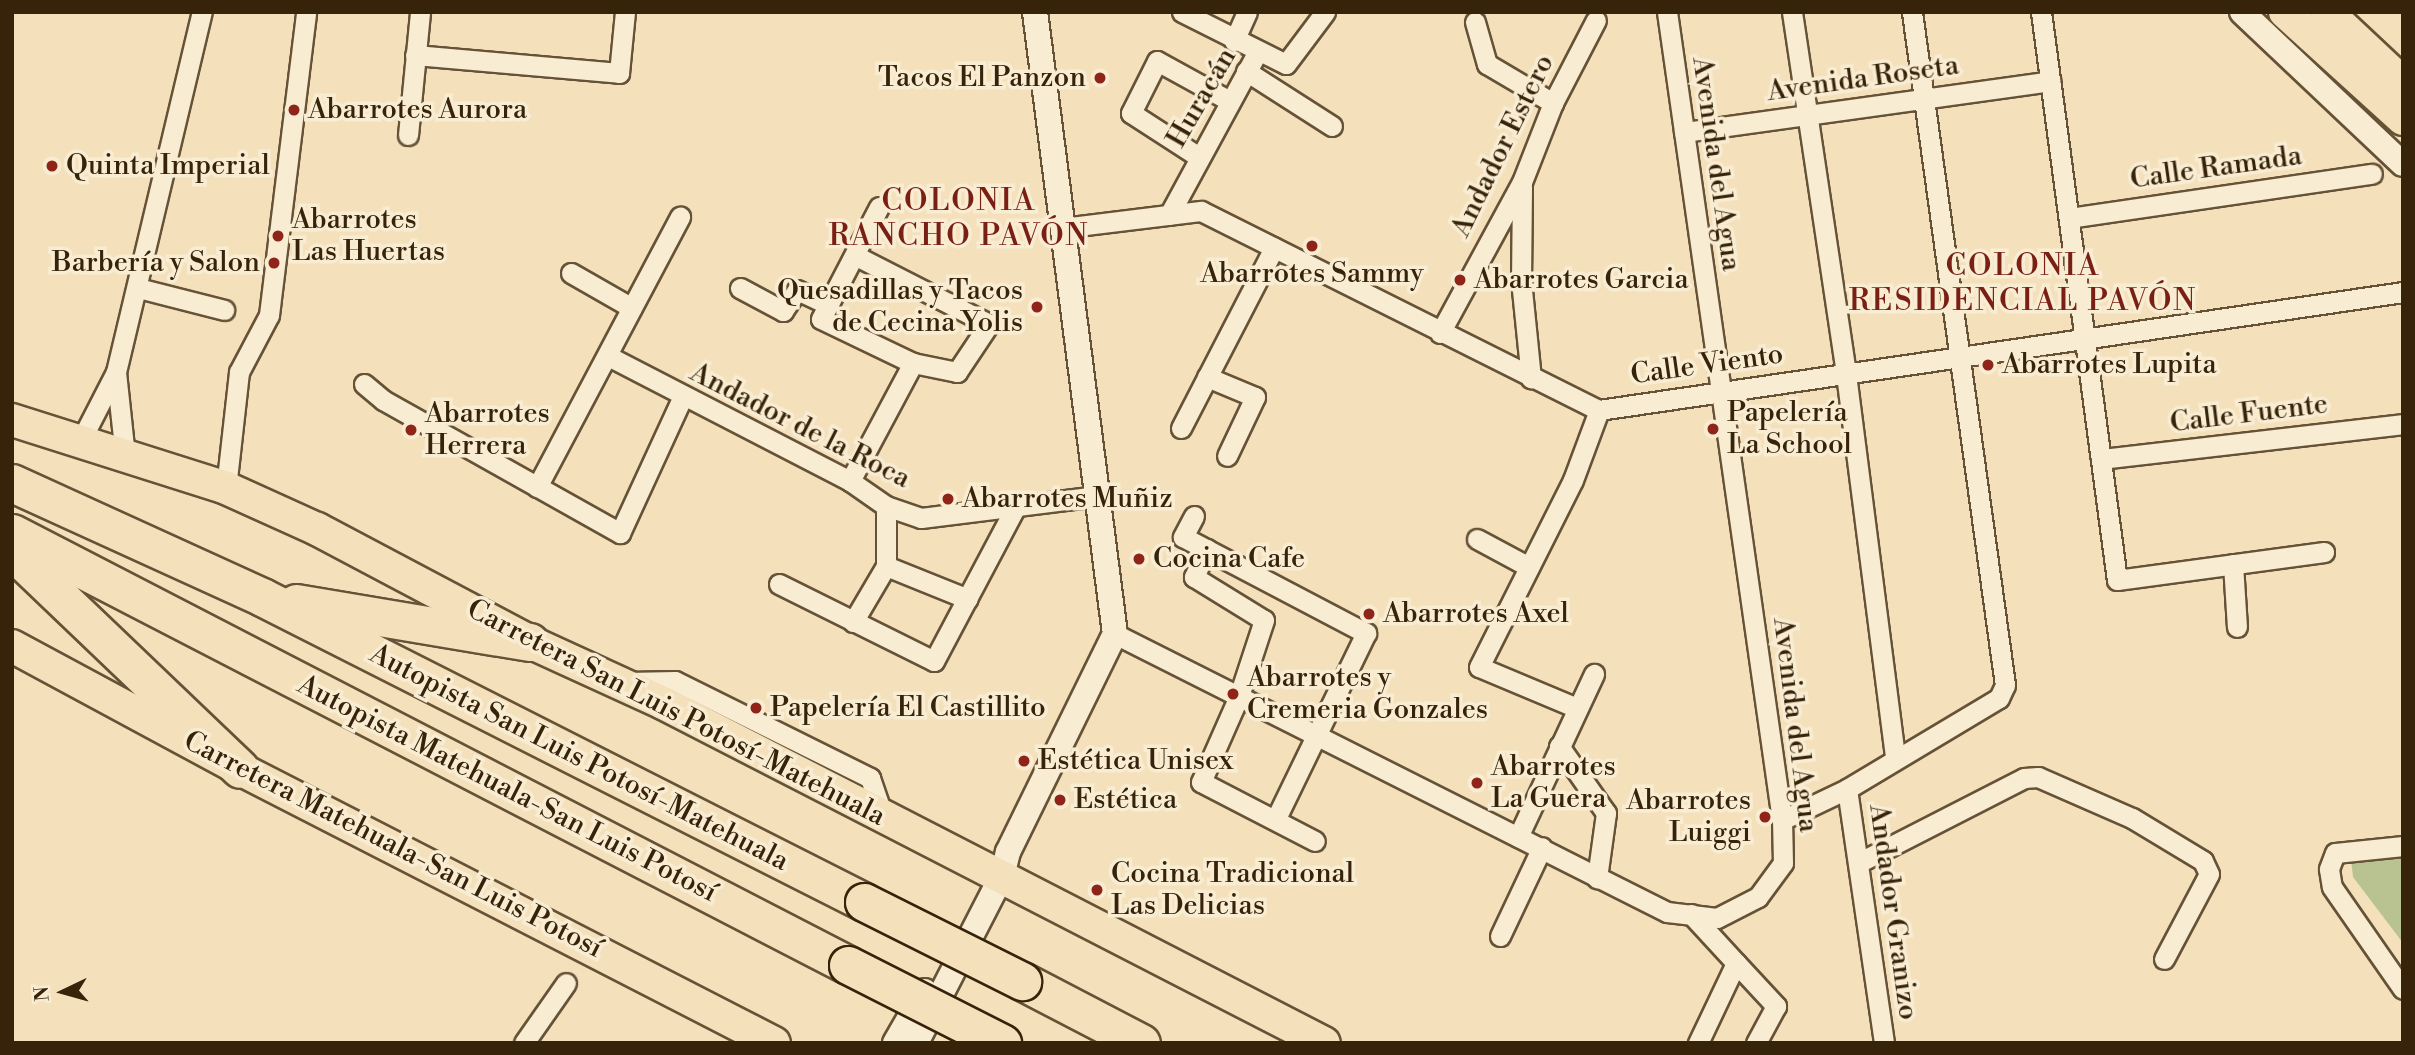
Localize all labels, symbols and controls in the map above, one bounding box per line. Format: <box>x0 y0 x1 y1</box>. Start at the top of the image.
street label: Huracán <box>1160 42 1244 154</box>
street label: Andador Estero <box>1444 49 1562 243</box>
street label: Avenida Roseta <box>1765 49 1961 109</box>
street label: Avenida del Agua <box>1684 55 1748 273</box>
place label: Tacos El Panzon <box>878 61 1086 95</box>
marker: Tacos El Panzon <box>1092 70 1108 86</box>
place label: Abarrotes Aurora <box>308 93 527 127</box>
marker: Abarrotes Aurora <box>286 102 302 118</box>
street label: Calle Ramada <box>2128 139 2304 197</box>
place label: Quinta Imperial <box>66 149 270 183</box>
marker: Quinta Imperial <box>44 158 60 174</box>
district label: COLONIA RANCHO PAVÓN <box>830 183 1088 254</box>
place label: Abarrotes Las Huertas <box>292 203 445 269</box>
marker: Abarrotes Las Huertas <box>270 228 286 244</box>
marker: Abarrotes Sammy <box>1304 238 1320 254</box>
place label: Barbería y Salon <box>52 246 260 280</box>
district label: COLONIA RESIDENCIAL PAVÓN <box>1851 248 2195 318</box>
marker: Barbería y Salon <box>266 255 282 271</box>
place label: Abarrotes Sammy <box>1200 257 1424 291</box>
place label: Abarrotes Garcia <box>1474 263 1689 297</box>
marker: Abarrotes Garcia <box>1452 272 1468 288</box>
place label: Quesadillas y Tacos de Cecina Yolis <box>777 274 1023 340</box>
marker: Quesadillas y Tacos de Cecina Yolis <box>1029 299 1045 315</box>
street label: Calle Viento <box>1629 338 1785 392</box>
place label: Abarrotes Lupita <box>2002 348 2217 382</box>
street label: Andador de la Roca <box>684 356 916 496</box>
marker: Abarrotes Lupita <box>1980 357 1996 373</box>
street label: Calle Fuente <box>2168 388 2330 440</box>
place label: Papelería La School <box>1727 396 1852 462</box>
place label: Abarrotes Herrera <box>425 397 550 463</box>
marker: Papelería La School <box>1705 421 1721 437</box>
marker: Abarrotes Herrera <box>403 422 419 438</box>
place label: Abarrotes Muñiz <box>962 482 1173 516</box>
marker: Abarrotes Muñiz <box>940 491 956 507</box>
place label: Cocina Cafe <box>1153 542 1305 576</box>
marker: Cocina Cafe <box>1131 551 1147 567</box>
street label: Carretera San Luis Potosí-Matehuala <box>461 592 891 834</box>
place label: Abarrotes Axel <box>1383 597 1569 631</box>
marker: Abarrotes Axel <box>1361 606 1377 622</box>
street label: Avenida del Agua <box>1765 616 1825 834</box>
street label: Autopista San Luis Potosí-Matehuala <box>364 637 794 879</box>
place label: Abarrotes y Cremeria Gonzales <box>1247 661 1488 727</box>
street label: Autopista Matehuala-San Luis Potosí <box>292 668 722 910</box>
marker: Abarrotes y Cremeria Gonzales <box>1225 686 1241 702</box>
place label: Papelería El Castillito <box>770 691 1046 725</box>
marker: Papelería El Castillito <box>748 700 764 716</box>
street label: Carretera Matehuala-San Luis Potosí <box>178 724 608 966</box>
place label: Estética Unisex <box>1038 744 1233 778</box>
place label: Abarrotes La Guera <box>1491 750 1616 816</box>
marker: Estética Unisex <box>1016 753 1032 769</box>
marker: Abarrotes La Guera <box>1469 775 1485 791</box>
place label: Estética <box>1074 783 1177 817</box>
place label: Abarrotes Luiggi <box>1626 784 1751 850</box>
marker: Estética <box>1052 792 1068 808</box>
street label: Andador Granizo <box>1861 802 1925 1022</box>
marker: Abarrotes Luiggi <box>1757 809 1773 825</box>
place label: Cocina Tradicional Las Delicias <box>1111 857 1354 923</box>
marker: Cocina Tradicional Las Delicias <box>1089 882 1105 898</box>
north arrow <box>28 957 98 1027</box>
text: N <box>29 985 55 1002</box>

